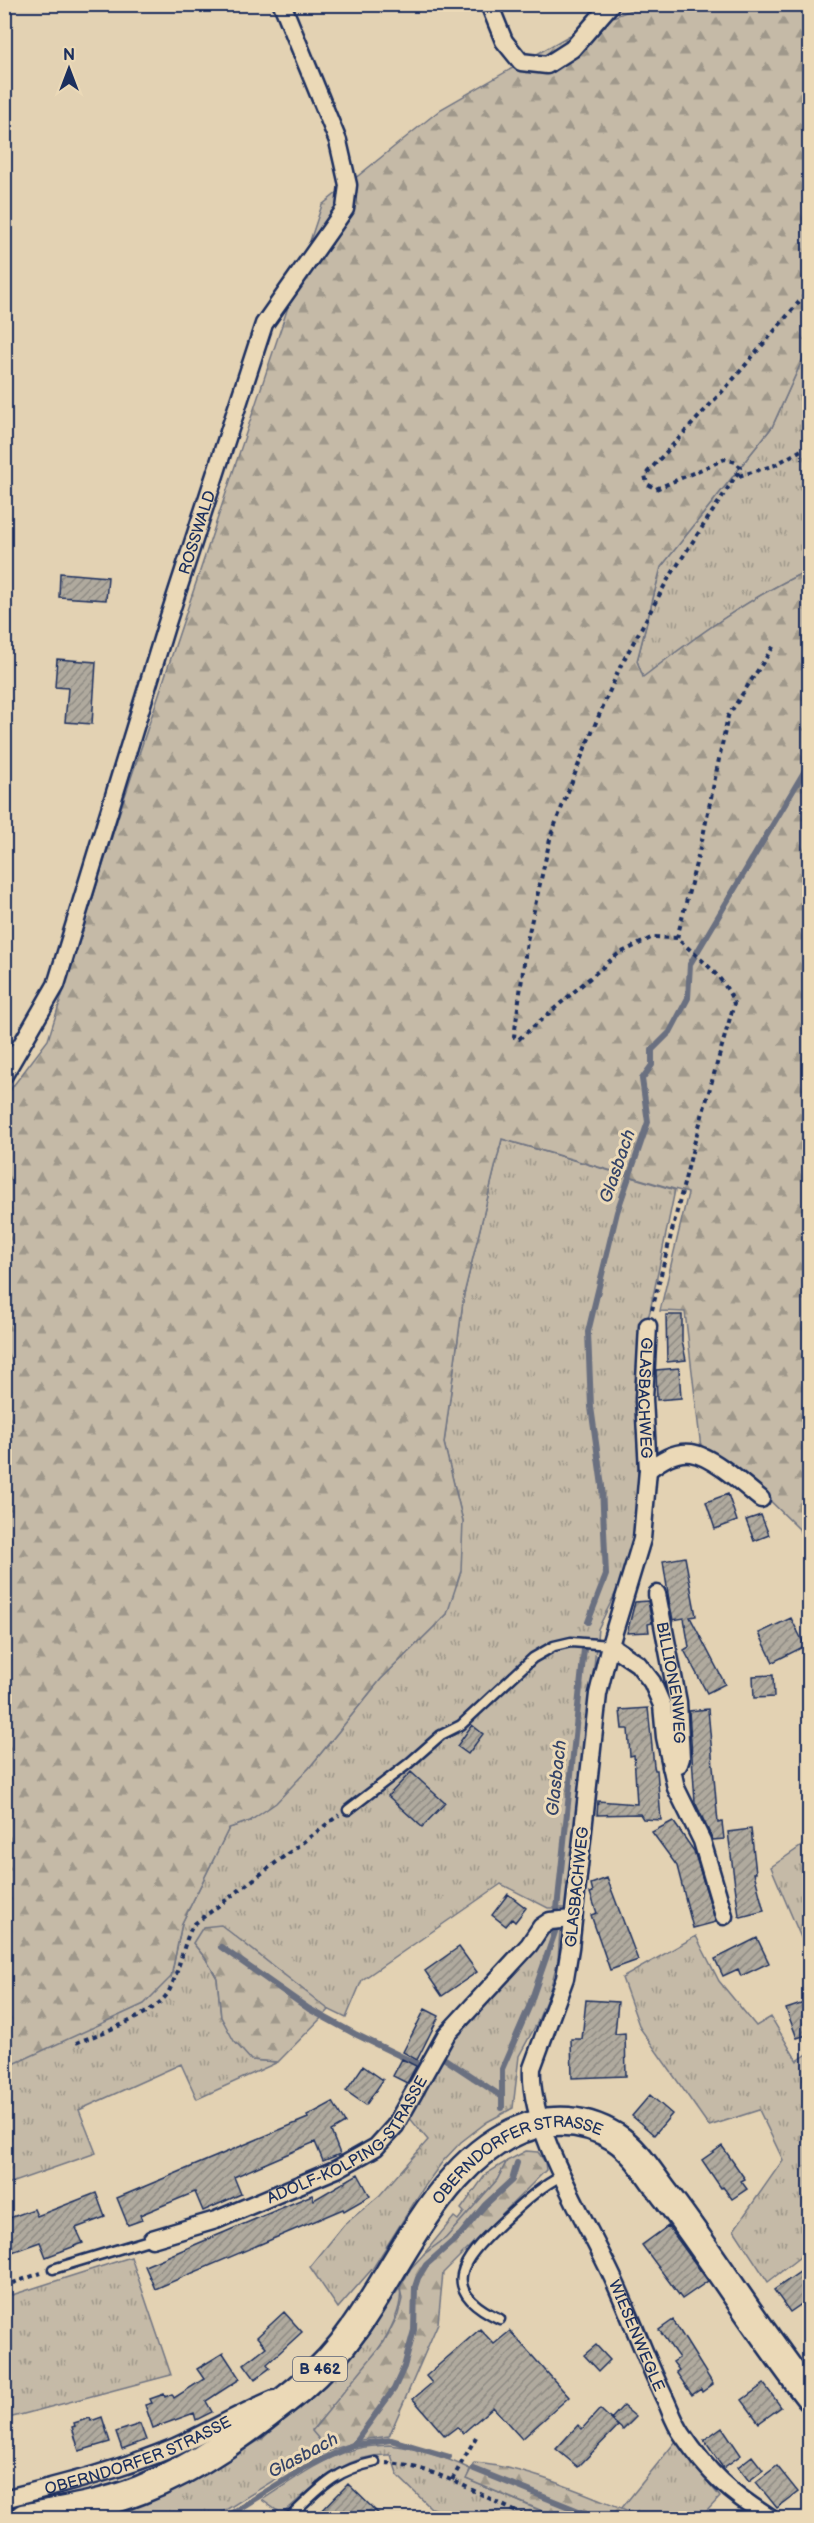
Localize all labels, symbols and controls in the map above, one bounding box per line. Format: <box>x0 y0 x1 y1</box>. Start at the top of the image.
north arrow <box>39 39 99 99</box>
text: N <box>63 46 75 65</box>
street label: ROSSWALD <box>175 488 220 577</box>
water label: Glasbach <box>595 1127 640 1206</box>
street label: GLASBACHWEG <box>633 1337 655 1459</box>
street label: BILLIONENWEG <box>652 1620 688 1744</box>
water label: Glasbach <box>542 1739 571 1817</box>
street label: GLASBACHWEG <box>562 1826 593 1948</box>
street label: ADOLF-KOLPING-STRASSE <box>264 2073 432 2208</box>
street label: OBERNDORFER STRASSE <box>429 2113 606 2209</box>
street label: WIESENWEGLE <box>604 2277 668 2395</box>
road number: B 462 <box>293 2357 347 2381</box>
street label: OBERNDORFER STRASSE <box>43 2413 235 2499</box>
water label: Glasbach <box>265 2428 342 2483</box>

